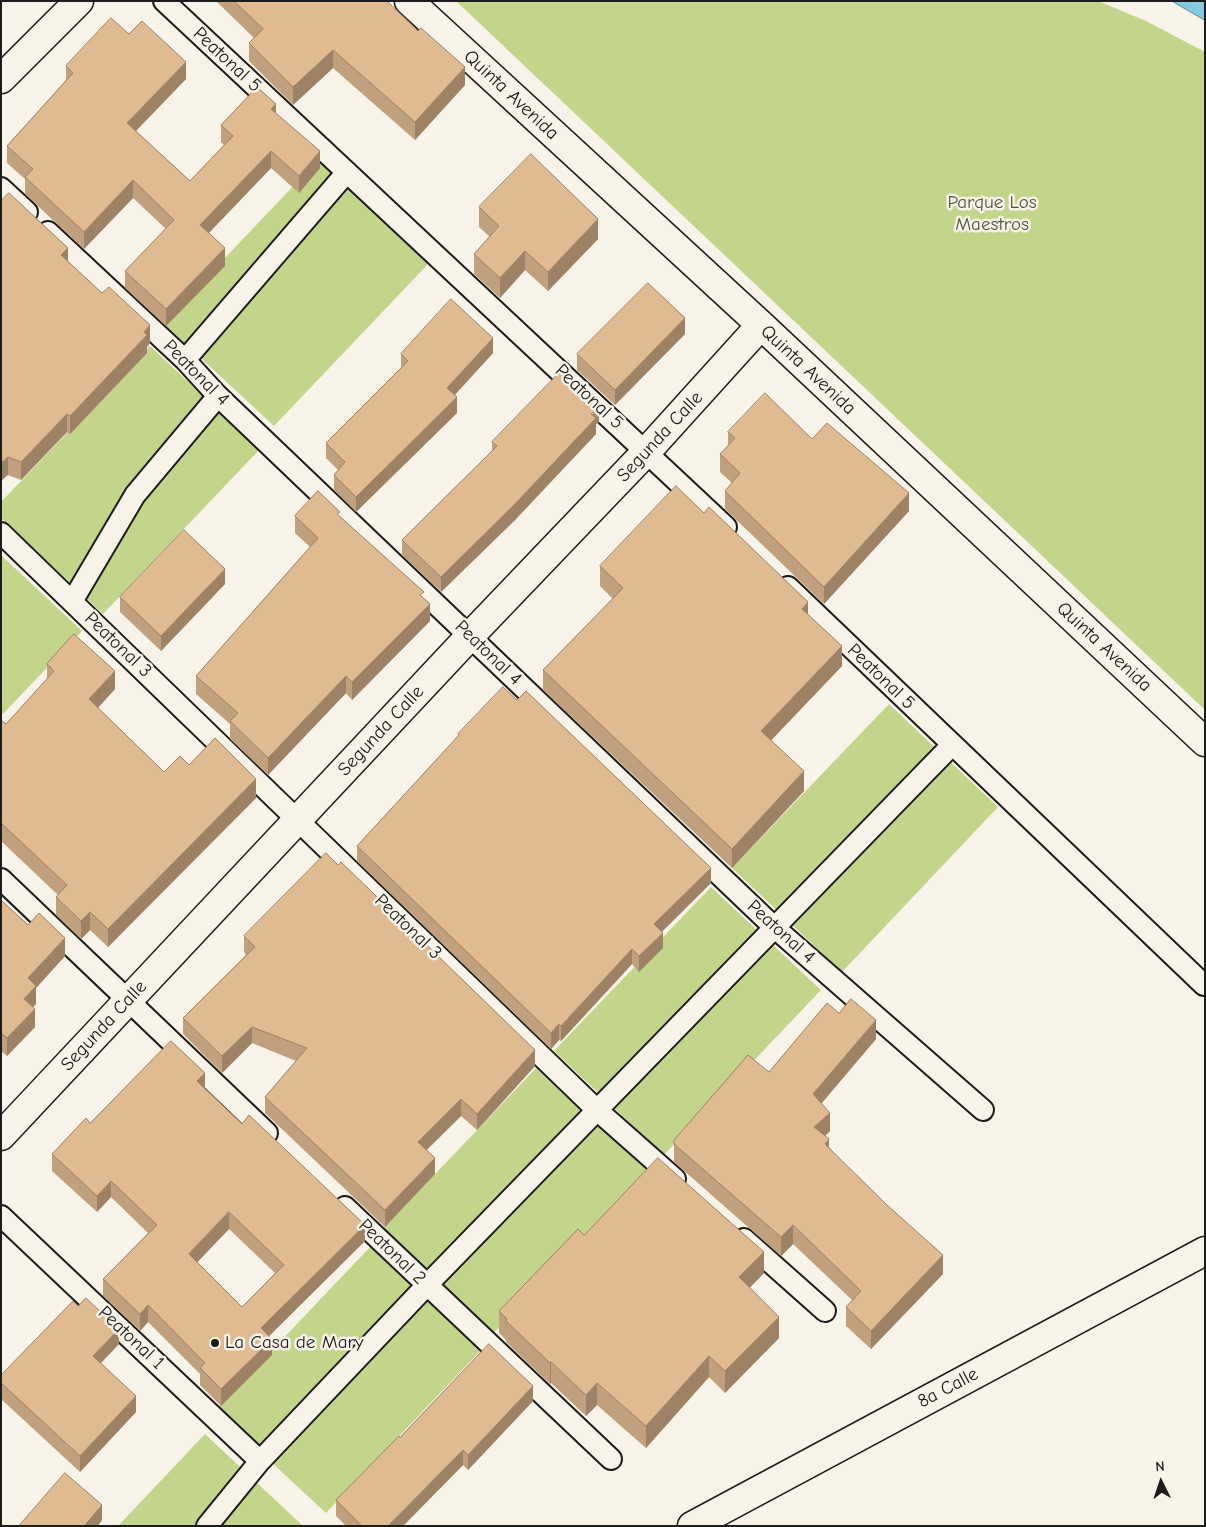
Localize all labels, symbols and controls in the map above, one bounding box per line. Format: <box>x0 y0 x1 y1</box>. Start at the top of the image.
street label: Peatonal 5 <box>188 23 266 97</box>
street label: Quinta Avenida <box>459 45 563 145</box>
park label: Parque Los Maestros <box>947 192 1037 236</box>
street label: Quinta Avenida <box>756 320 860 420</box>
street label: Peatonal 4 <box>158 335 234 411</box>
street label: Peatonal 5 <box>550 360 628 434</box>
street label: Segunda Calle <box>612 387 708 487</box>
street label: Quinta Avenida <box>1052 597 1156 697</box>
street label: Peatonal 3 <box>80 607 156 683</box>
street label: Peatonal 4 <box>450 616 526 690</box>
street label: Peatonal 5 <box>842 639 920 715</box>
street label: Segunda Calle <box>333 681 429 781</box>
street label: Peatonal 3 <box>370 889 446 965</box>
street label: Peatonal 4 <box>742 895 820 969</box>
street label: Segunda Calle <box>56 976 152 1076</box>
street label: Peatonal 2 <box>354 1214 430 1290</box>
street label: Peatonal 1 <box>93 1302 169 1374</box>
place label: La Casa de Mary <box>225 1332 363 1354</box>
marker: La Casa de Mary <box>209 1337 221 1349</box>
street label: 8a Calle <box>914 1363 982 1413</box>
north arrow <box>1136 1457 1186 1507</box>
text: N <box>1155 1458 1165 1475</box>

